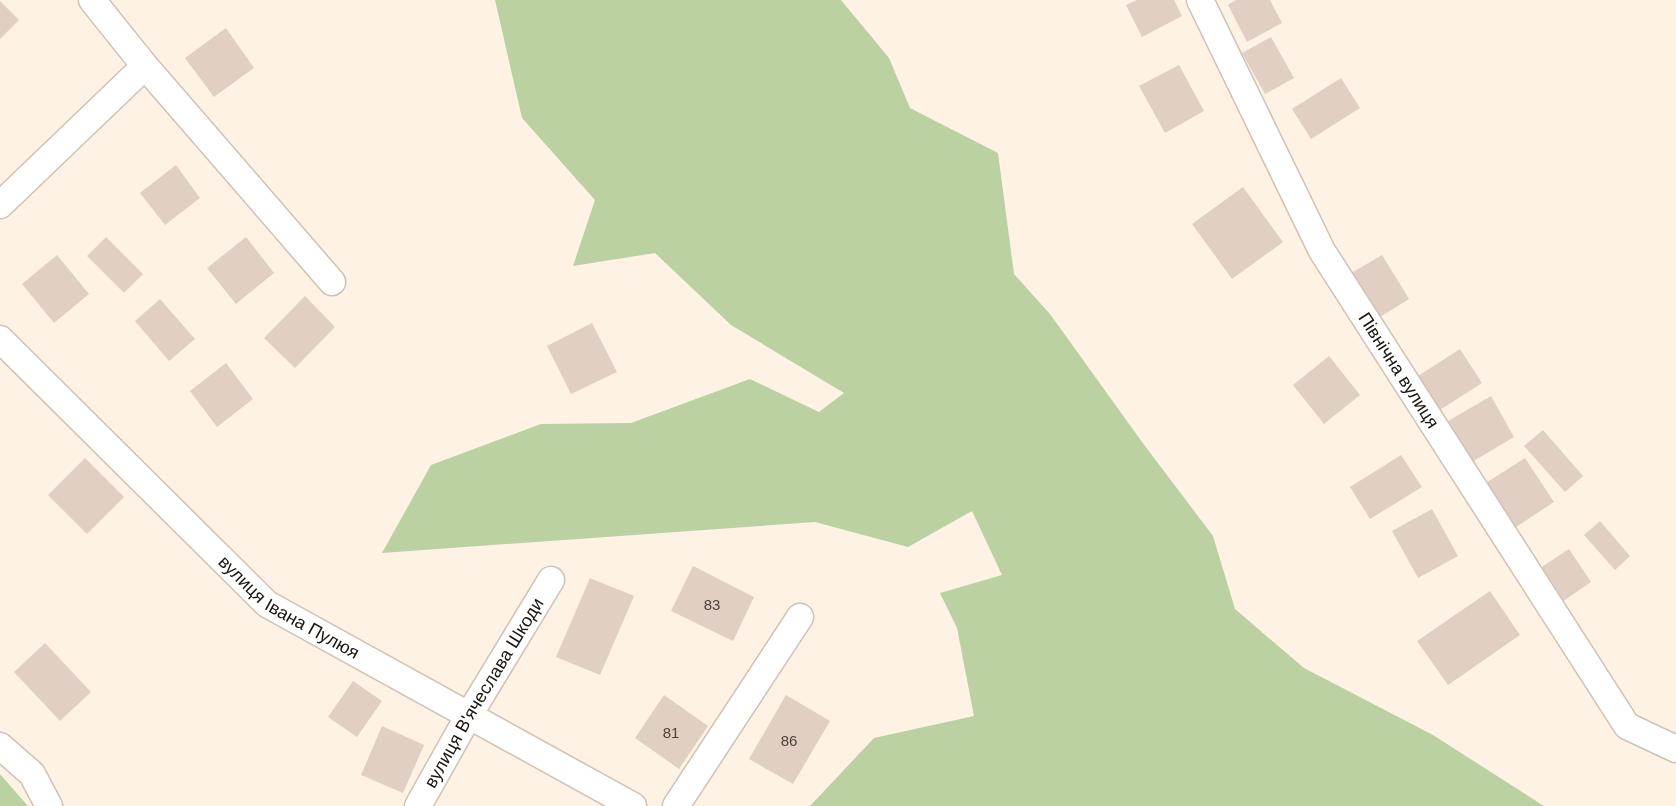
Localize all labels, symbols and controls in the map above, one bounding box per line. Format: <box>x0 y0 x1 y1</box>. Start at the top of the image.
street label: Північна вулиця <box>1354 309 1443 432</box>
street label: вулиця Івана Пулюя <box>214 552 363 663</box>
street label: вулиця В'ячеслава Шкоди <box>420 594 548 791</box>
house number: 83 <box>704 596 720 613</box>
house number: 81 <box>663 724 679 741</box>
house number: 86 <box>781 732 797 749</box>

